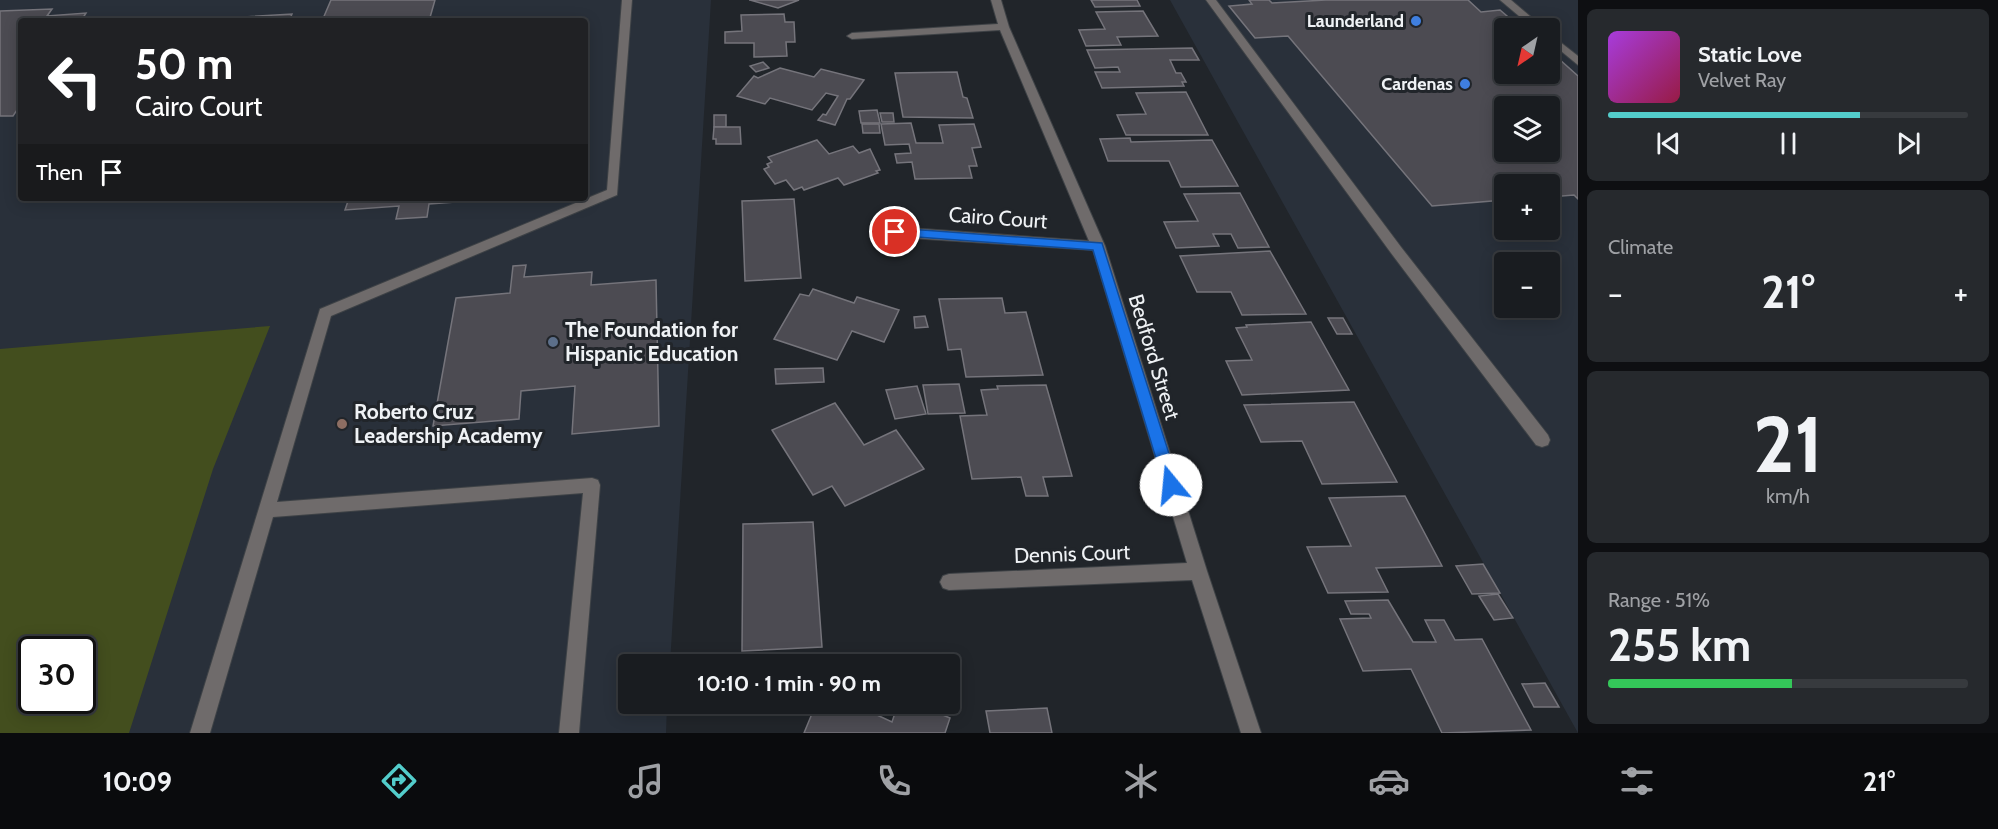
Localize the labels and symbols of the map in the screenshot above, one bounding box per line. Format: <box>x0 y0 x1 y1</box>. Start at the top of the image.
place label: Launderland <box>1307 10 1404 32</box>
marker: Launderland <box>1409 14 1423 28</box>
north arrow <box>1494 18 1560 84</box>
place label: Cardenas <box>1381 73 1453 95</box>
marker: Cardenas <box>1458 77 1472 91</box>
street label: Cairo Court <box>948 202 1048 233</box>
pin <box>869 206 920 257</box>
street label: Bedford Street <box>1124 291 1185 423</box>
place label: The Foundation for Hispanic Education <box>565 317 738 366</box>
marker: The Foundation for Hispanic Education <box>546 335 560 349</box>
place label: Roberto Cruz Leadership Academy <box>354 399 543 448</box>
marker: Roberto Cruz Leadership Academy <box>335 417 349 431</box>
position arrow <box>1139 453 1203 517</box>
street label: Dennis Court <box>1014 539 1130 568</box>
speed limit sign: 30 <box>18 636 96 714</box>

